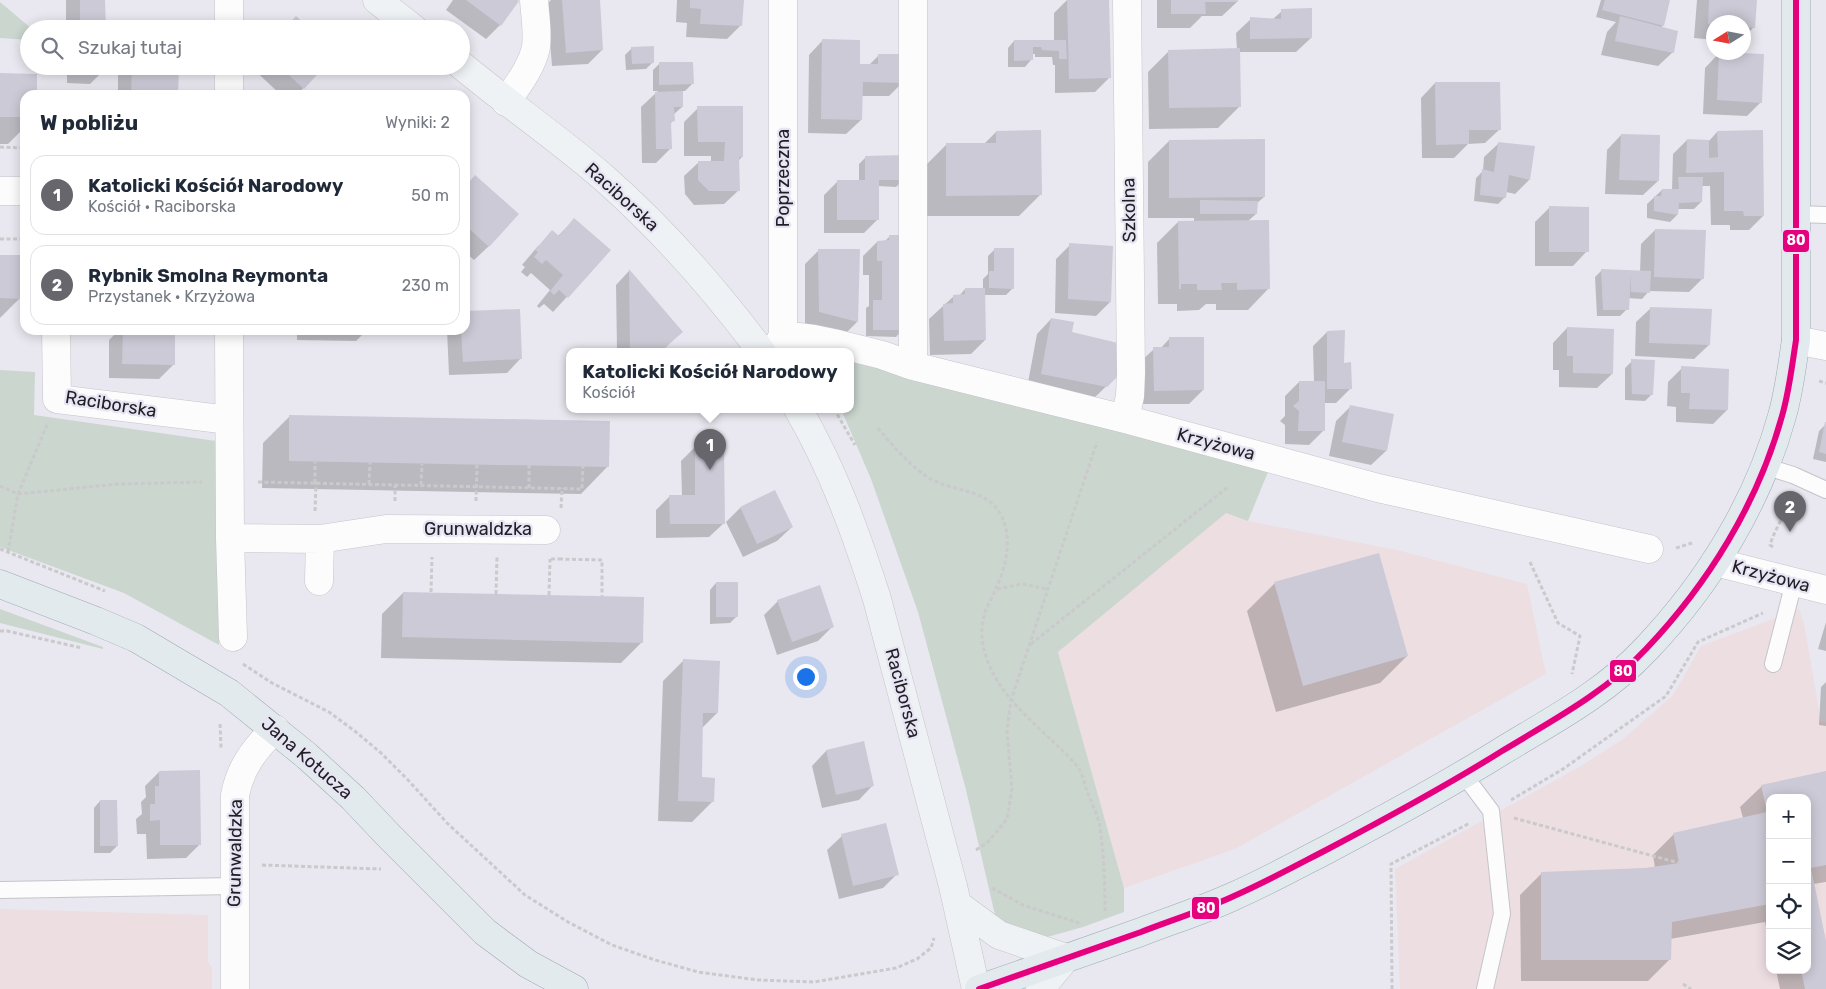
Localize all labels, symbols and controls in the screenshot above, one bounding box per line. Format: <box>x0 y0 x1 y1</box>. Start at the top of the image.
north arrow <box>1706 15 1751 60</box>
search box <box>20 20 470 75</box>
icon: search <box>38 34 66 62</box>
text: Szukaj tutaj <box>78 36 182 59</box>
text: W pobliżu <box>40 110 138 135</box>
text: Wyniki: 2 <box>385 113 450 132</box>
street label: Poprzeczna <box>772 129 794 227</box>
street label: Raciborska <box>580 158 664 236</box>
text: Katolicki Kościół Narodowy <box>88 174 343 197</box>
street label: Szkolna <box>1117 177 1141 243</box>
text: 1 <box>53 186 61 205</box>
text: 50 m <box>411 186 449 205</box>
text: Kościół · Raciborska <box>88 197 236 216</box>
line badge: 80 <box>1782 229 1810 253</box>
text: 80 <box>1787 232 1806 249</box>
text: Rybnik Smolna Reymonta <box>88 264 328 287</box>
text: 2 <box>52 276 62 295</box>
text: 230 m <box>402 276 449 295</box>
text: Przystanek · Krzyżowa <box>88 287 255 306</box>
popup <box>566 348 854 413</box>
text: Katolicki Kościół Narodowy <box>582 360 838 383</box>
text: Kościół <box>582 383 635 402</box>
street label: Raciborska <box>64 386 158 422</box>
street label: Krzyżowa <box>1175 423 1257 465</box>
pin: 1 <box>694 429 726 470</box>
pin: 2 <box>1774 491 1806 532</box>
street label: Grunwaldzka <box>424 518 532 540</box>
street label: Krzyżowa <box>1730 555 1812 597</box>
street label: Raciborska <box>880 646 926 740</box>
line badge: 80 <box>1609 659 1637 683</box>
text: 80 <box>1614 663 1633 680</box>
your location <box>793 664 819 690</box>
street label: Jana Kotucza <box>257 712 357 804</box>
map controls <box>1766 794 1811 974</box>
button: + <box>1766 794 1811 839</box>
street label: Grunwaldzka <box>223 799 247 907</box>
button: − <box>1766 839 1811 884</box>
button: locate <box>1766 884 1811 929</box>
line badge: 80 <box>1191 896 1220 920</box>
text: 80 <box>1197 900 1216 917</box>
button: layers <box>1766 929 1811 974</box>

